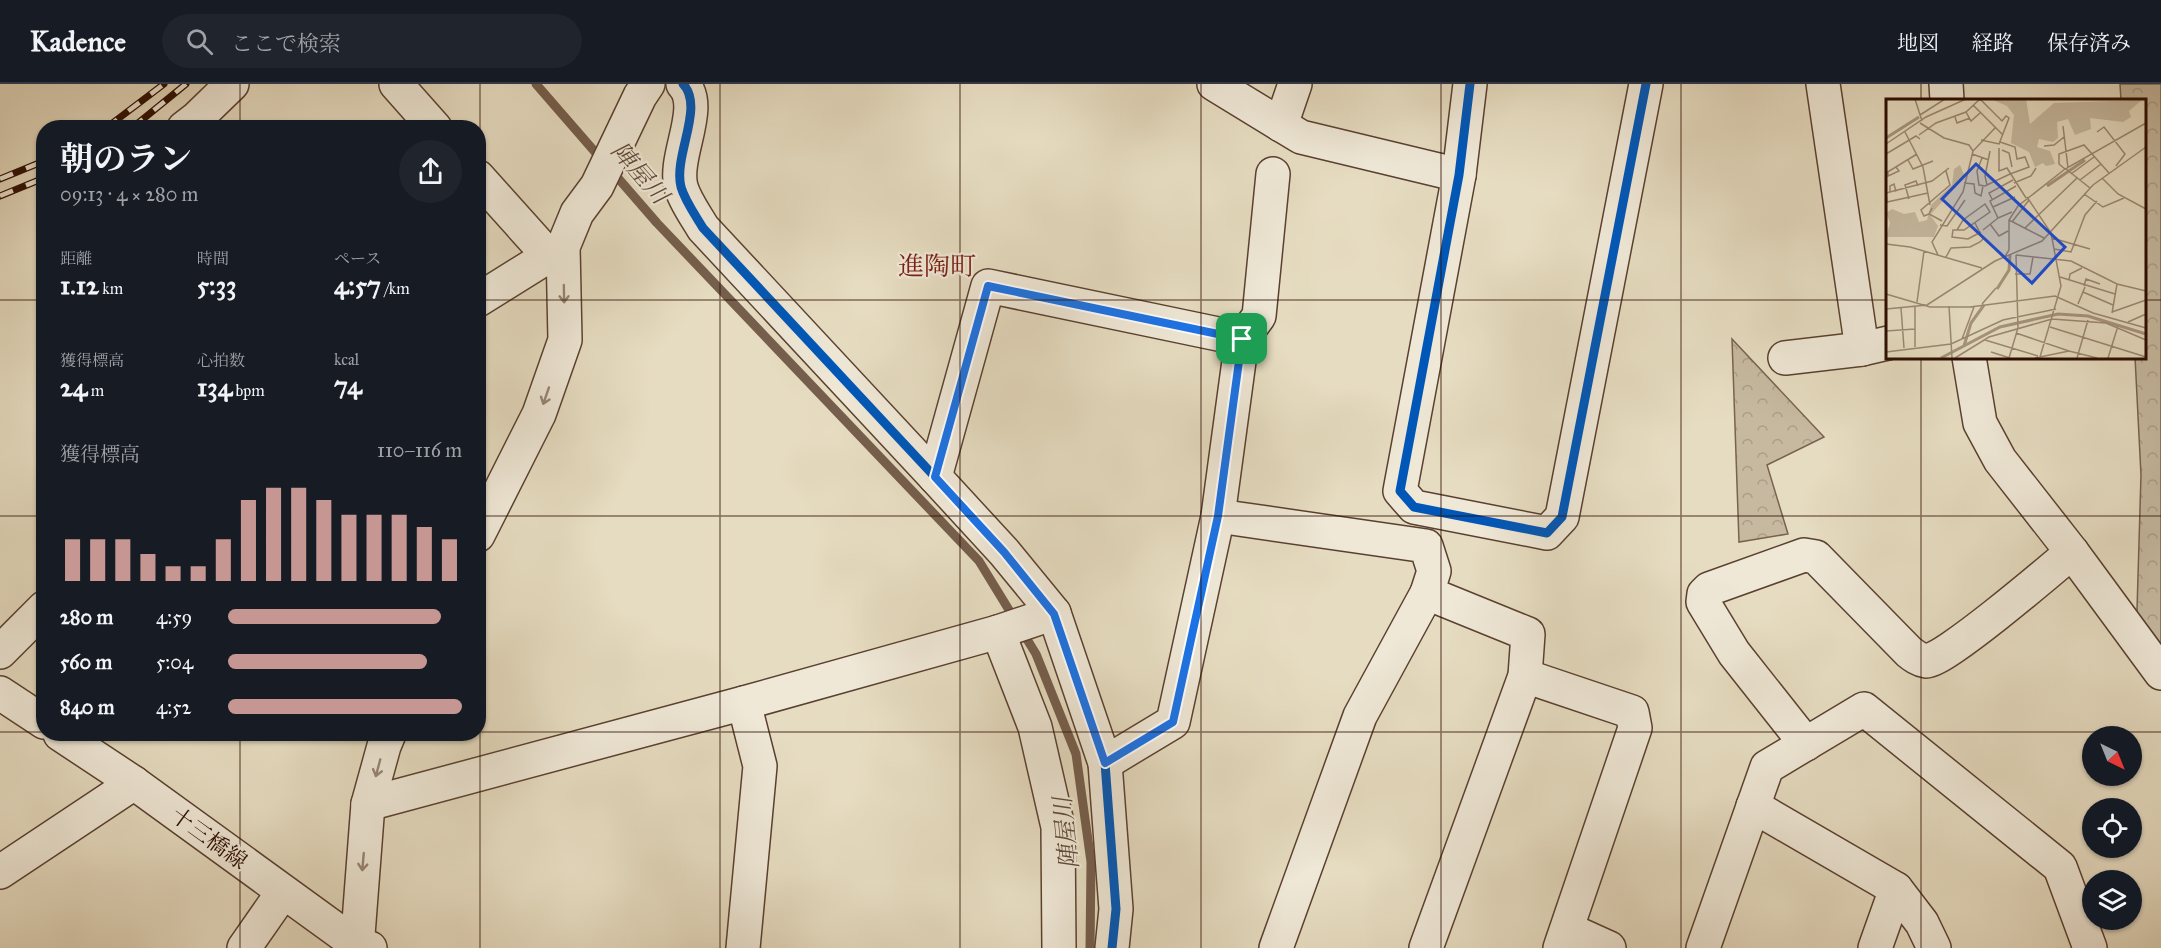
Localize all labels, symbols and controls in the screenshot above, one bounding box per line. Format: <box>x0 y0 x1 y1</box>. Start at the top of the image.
search box <box>162 14 582 68</box>
text: Kadence <box>30 24 126 59</box>
icon: search <box>183 25 216 58</box>
text: ここで検索 <box>231 30 341 57</box>
text: 地図 <box>1897 30 1939 56</box>
text: 経路 <box>1972 30 2014 56</box>
text: 保存済み <box>2047 30 2131 56</box>
inset map <box>1886 99 2146 358</box>
water label: 陣屋川 <box>605 136 677 212</box>
text: 朝のラン <box>60 139 192 179</box>
button: share <box>399 140 462 203</box>
text: 09:13 · 4 × 280 m <box>60 182 198 206</box>
text: 距離 <box>60 249 92 268</box>
text: 時間 <box>197 249 229 268</box>
text: ペース <box>334 249 381 268</box>
district label: 進陶町 <box>898 250 976 282</box>
text: 1.12 <box>60 269 99 301</box>
text: 5:33 <box>197 269 236 301</box>
text: 4:57 <box>334 269 381 301</box>
text: km <box>99 279 123 298</box>
text: /km <box>381 279 410 298</box>
one-way arrow <box>558 283 570 303</box>
pin <box>1216 313 1267 364</box>
icon: arrive <box>1225 322 1258 355</box>
text: kcal <box>334 350 359 369</box>
text: 獲得標高 <box>60 351 124 370</box>
text: 心拍数 <box>197 351 245 370</box>
text: 74 <box>334 369 362 401</box>
text: 24 <box>60 371 87 403</box>
text: 134 <box>197 371 232 403</box>
text: m <box>87 381 104 400</box>
text: bpm <box>232 381 265 400</box>
one-way arrow <box>539 386 550 405</box>
text: 110–116 m <box>377 438 462 462</box>
text: 獲得標高 <box>60 442 140 466</box>
text: 280 m <box>60 605 113 629</box>
text: 4:59 <box>156 605 192 629</box>
text: 560 m <box>60 650 112 674</box>
text: 5:04 <box>156 650 193 674</box>
text: 840 m <box>60 695 115 719</box>
text: 4:52 <box>156 695 191 719</box>
north arrow <box>2082 726 2142 786</box>
map controls <box>2082 726 2142 930</box>
one-way arrow <box>371 759 383 778</box>
water label: 陣屋川 <box>1047 793 1085 870</box>
button: locate <box>2082 798 2142 858</box>
street label: 十三橋線 <box>165 801 253 875</box>
one-way arrow <box>357 852 368 872</box>
button: layers <box>2082 870 2142 930</box>

